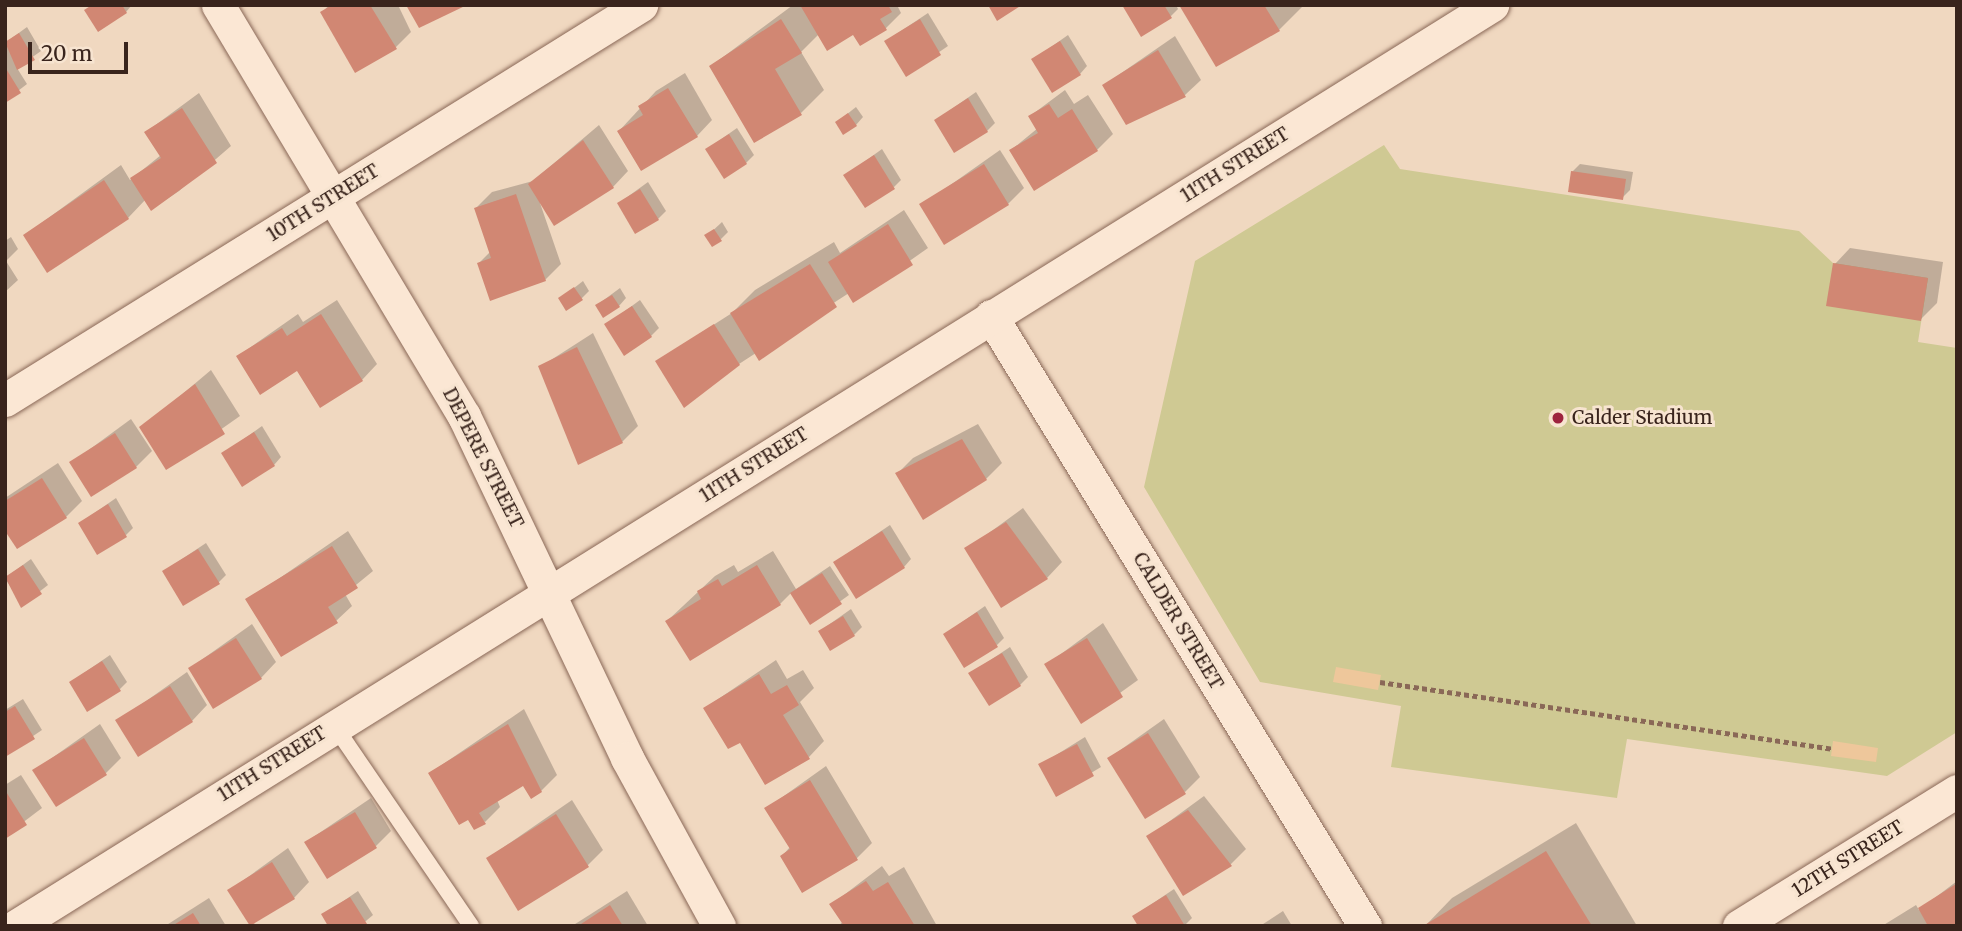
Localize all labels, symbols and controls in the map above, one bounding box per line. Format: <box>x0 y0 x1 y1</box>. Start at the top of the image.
scale bar <box>32 28 131 72</box>
text: 20 m <box>41 40 92 67</box>
street label: 11TH STREET <box>1177 123 1293 207</box>
street label: 10TH STREET <box>263 159 383 247</box>
street label: DEPERE STREET <box>438 384 528 532</box>
place label: Calder Stadium <box>1572 407 1712 429</box>
marker: Calder Stadium <box>1550 410 1566 426</box>
street label: 11TH STREET <box>696 423 812 507</box>
street label: CALDER STREET <box>1128 548 1228 694</box>
street label: 11TH STREET <box>214 722 330 806</box>
street label: 12TH STREET <box>1788 816 1908 902</box>

